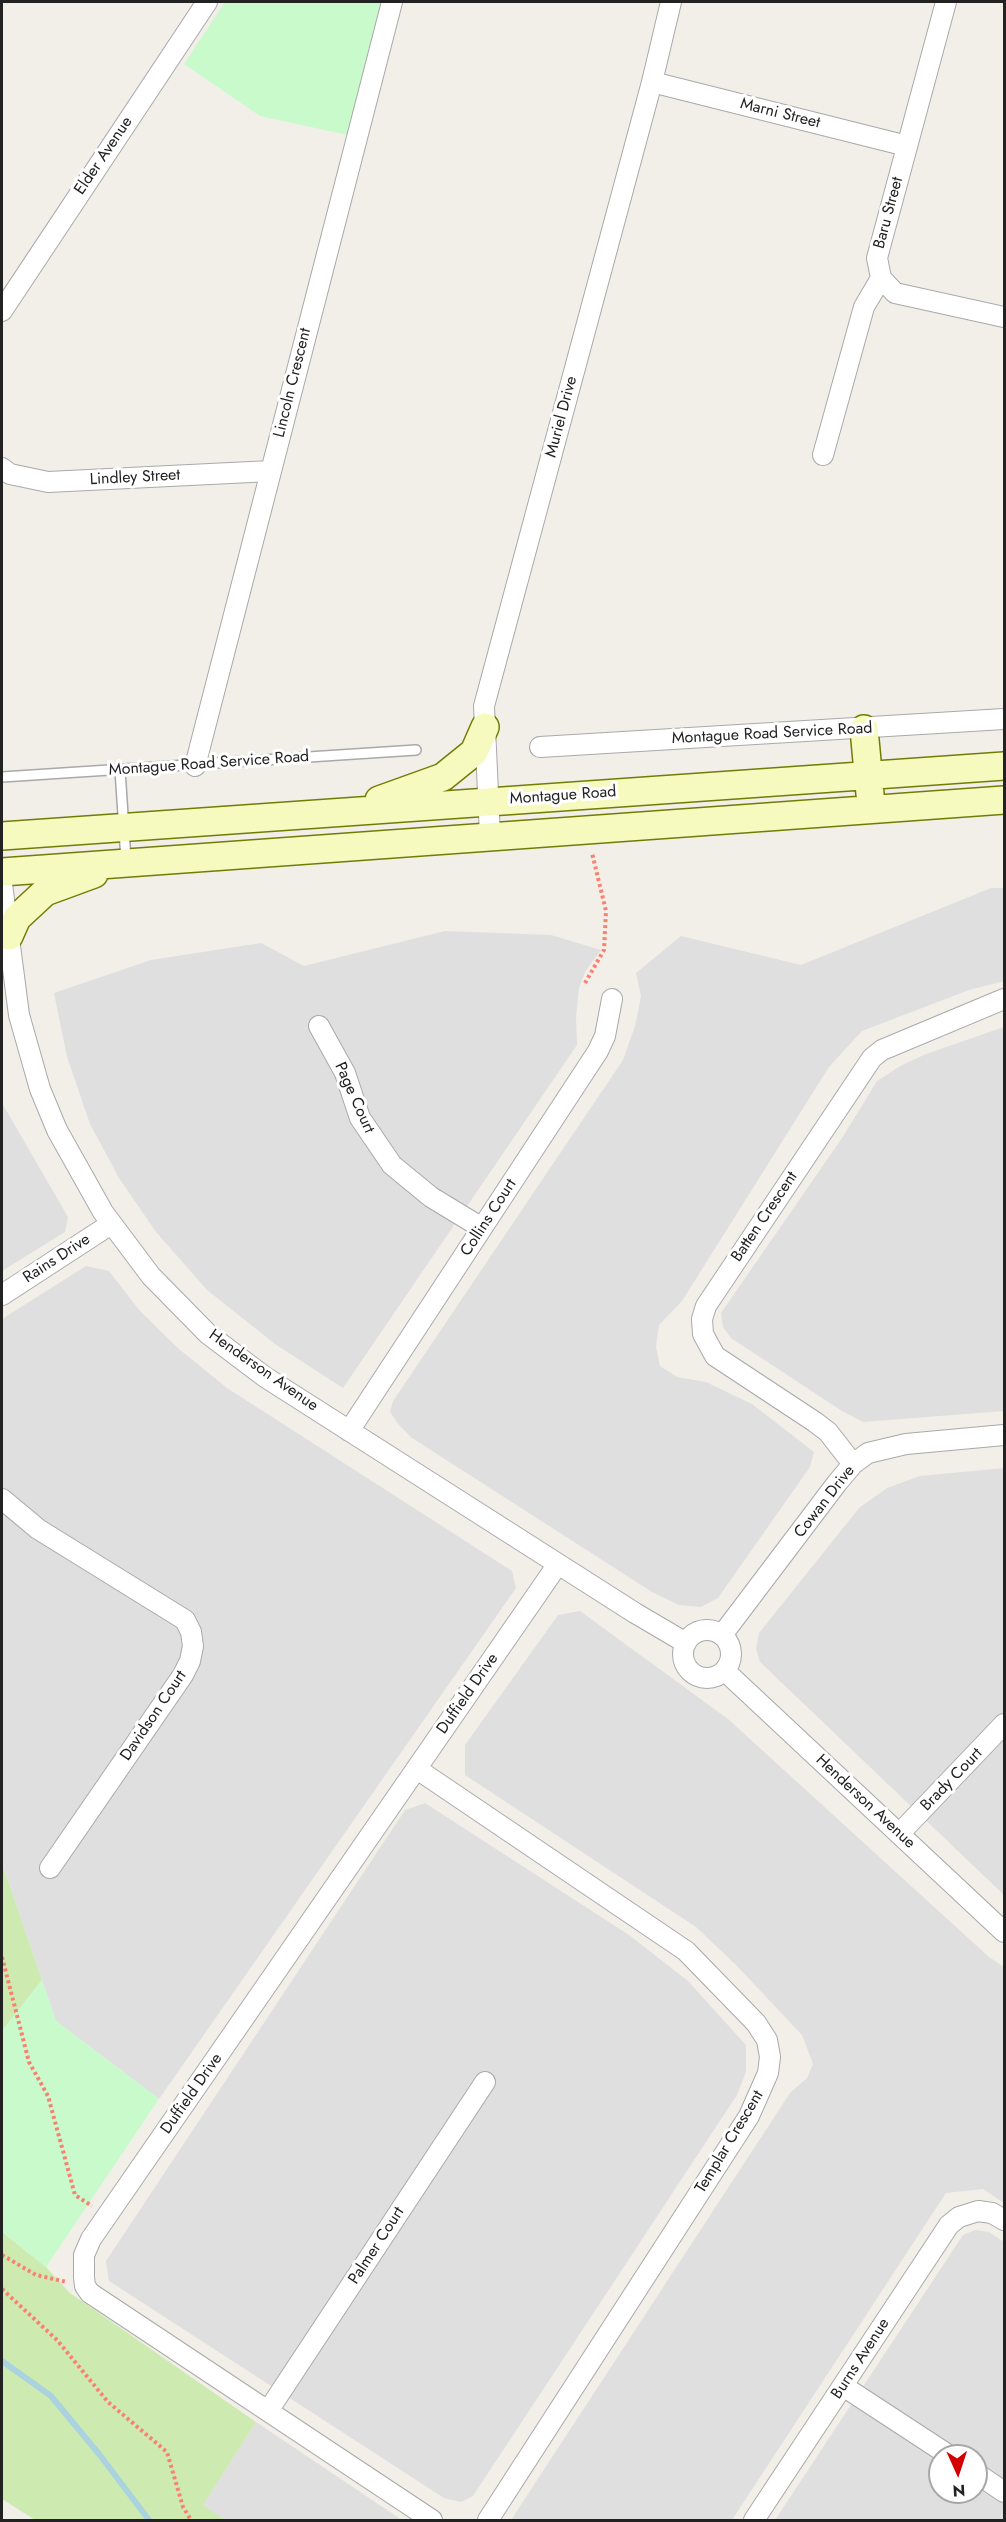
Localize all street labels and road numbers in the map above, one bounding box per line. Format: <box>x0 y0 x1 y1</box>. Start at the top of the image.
street label: Marni Street <box>738 95 822 133</box>
street label: Elder Avenue <box>71 113 137 199</box>
street label: Baru Street <box>870 175 908 251</box>
street label: Lincoln Crescent <box>270 326 316 440</box>
street label: Muriel Drive <box>542 374 582 460</box>
street label: Lindley Street <box>89 466 181 490</box>
street label: Montague Road Service Road <box>671 719 873 749</box>
street label: Montague Road Service Road <box>108 747 310 781</box>
street label: Montague Road <box>509 783 617 809</box>
street label: Page Court <box>330 1060 378 1136</box>
street label: Batten Crescent <box>728 1168 802 1266</box>
street label: Collins Court <box>457 1176 521 1260</box>
street label: Rains Drive <box>20 1230 94 1288</box>
street label: Henderson Avenue <box>205 1326 321 1416</box>
street label: Cowan Drive <box>791 1462 859 1542</box>
street label: Duffield Drive <box>433 1650 503 1738</box>
street label: Davidson Court <box>117 1667 191 1765</box>
street label: Brady Court <box>917 1744 987 1816</box>
street label: Henderson Avenue <box>811 1751 919 1853</box>
street label: Duffield Drive <box>157 2050 227 2138</box>
street label: Templar Crescent <box>692 2087 768 2197</box>
street label: Palmer Court <box>345 2204 409 2288</box>
street label: Burns Avenue <box>828 2315 894 2403</box>

